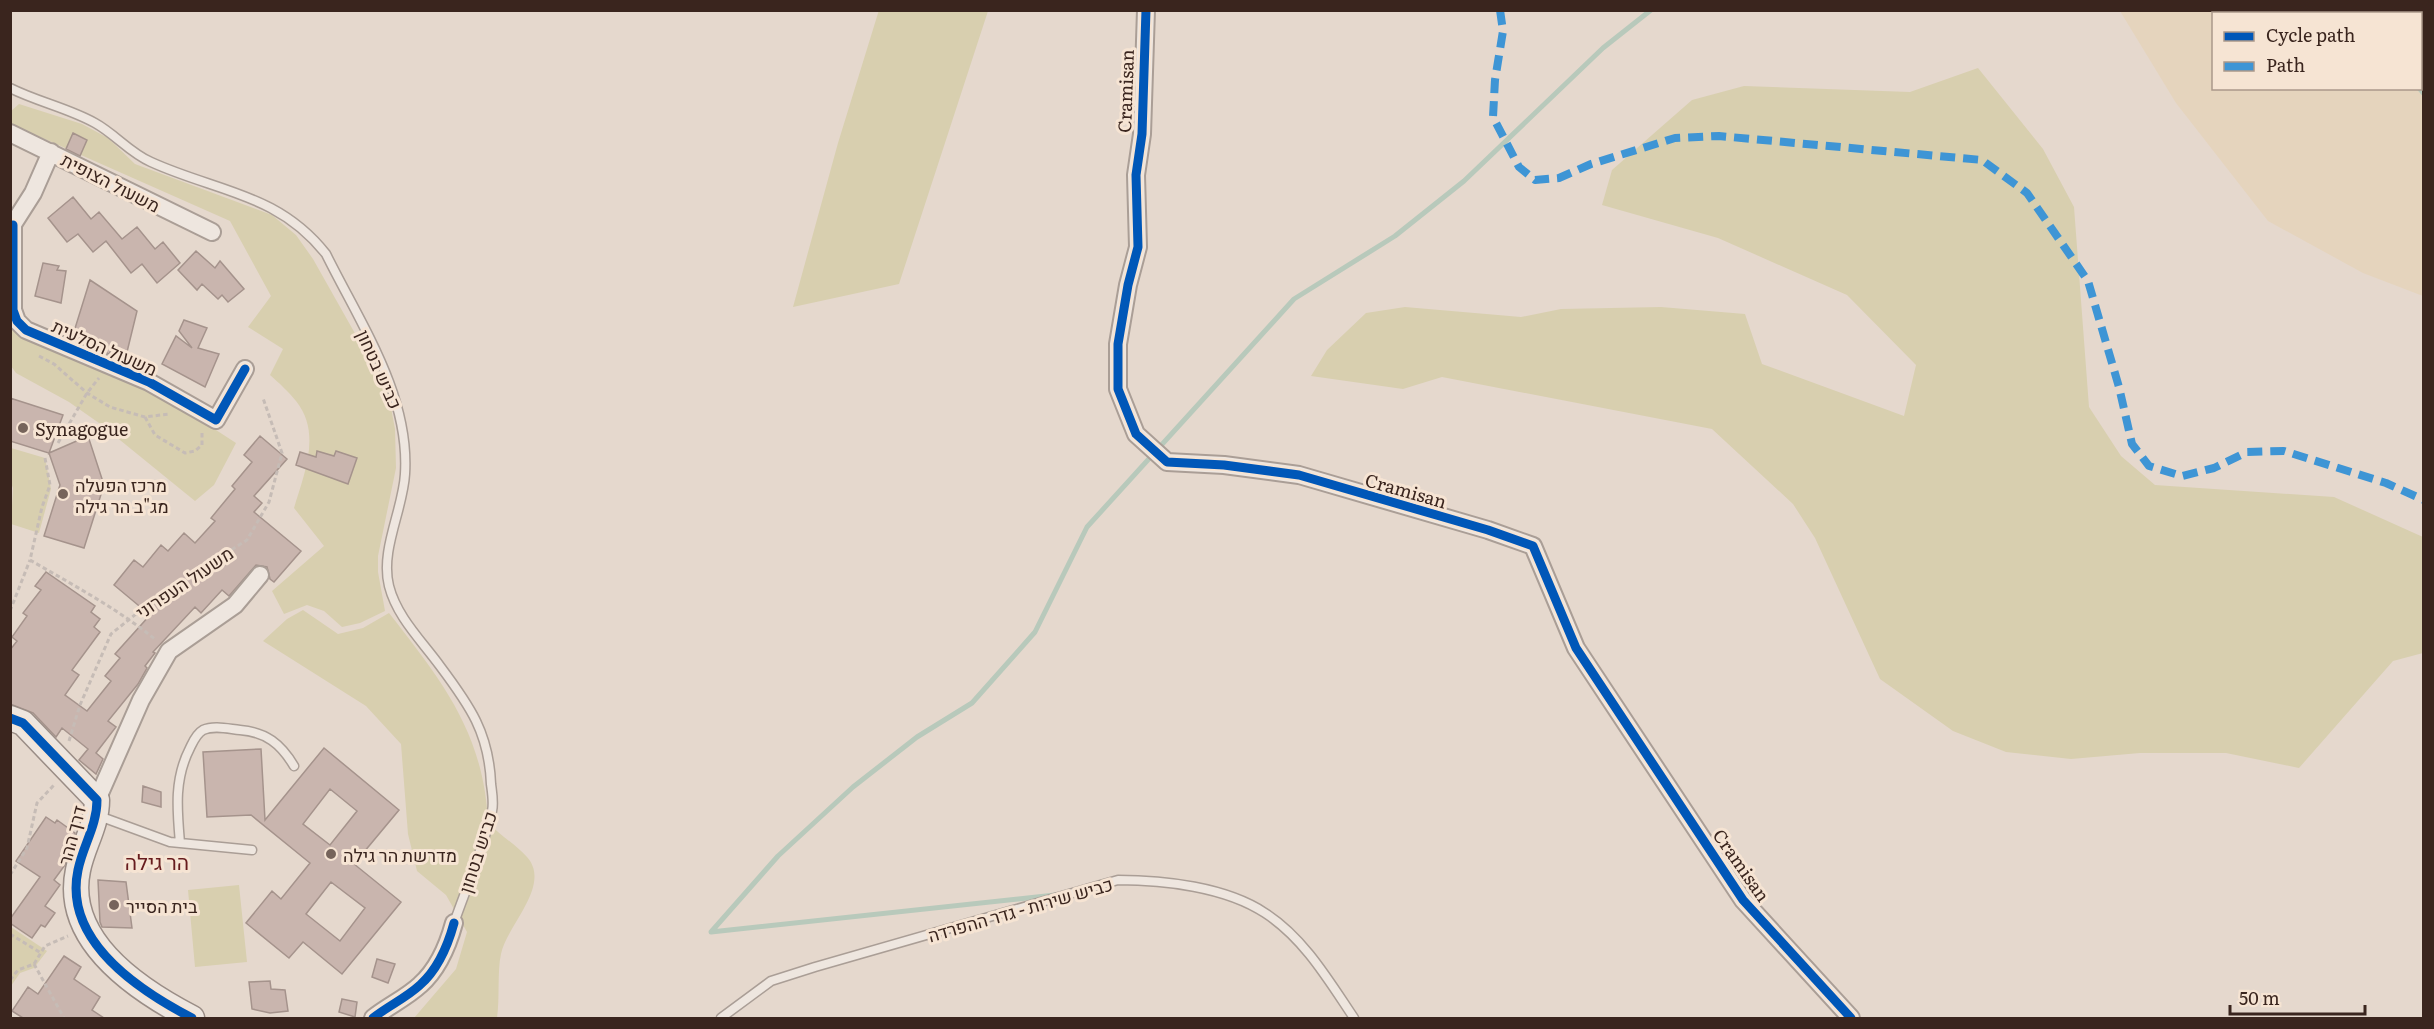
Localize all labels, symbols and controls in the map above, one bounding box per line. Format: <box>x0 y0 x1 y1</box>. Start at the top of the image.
legend <box>2212 12 2422 90</box>
text: Cycle path <box>2266 21 2355 48</box>
street label: Cramisan <box>1110 49 1140 133</box>
text: Path <box>2266 51 2305 78</box>
street label: משעול הצופית <box>57 145 165 219</box>
street label: משעול הסלעית <box>48 312 162 382</box>
street label: כביש בטחון <box>350 325 410 413</box>
place label: Synagogue <box>35 415 128 442</box>
marker: Synagogue <box>16 421 30 435</box>
street label: Cramisan <box>1362 465 1450 515</box>
place label: מרכז הפעלה מג"ב הר גילה <box>75 471 169 519</box>
marker: מרכז הפעלה מג"ב הר גילה <box>56 487 70 501</box>
street label: משעול העפרוני <box>130 539 238 625</box>
street label: דרך ההר <box>50 802 92 868</box>
street label: כביש בטחון <box>451 808 503 896</box>
street label: Cramisan <box>1707 823 1777 907</box>
place label: מדרשת הר גילה <box>343 841 457 868</box>
district label: הר גילה <box>125 845 189 876</box>
marker: מדרשת הר גילה <box>324 847 338 861</box>
street label: כביש שירות - גדר ההפרדה <box>924 870 1116 948</box>
place label: בית הסייר <box>126 892 198 919</box>
marker: בית הסייר <box>107 898 121 912</box>
scale bar <box>2230 978 2365 1016</box>
text: 50 m <box>2239 984 2280 1011</box>

